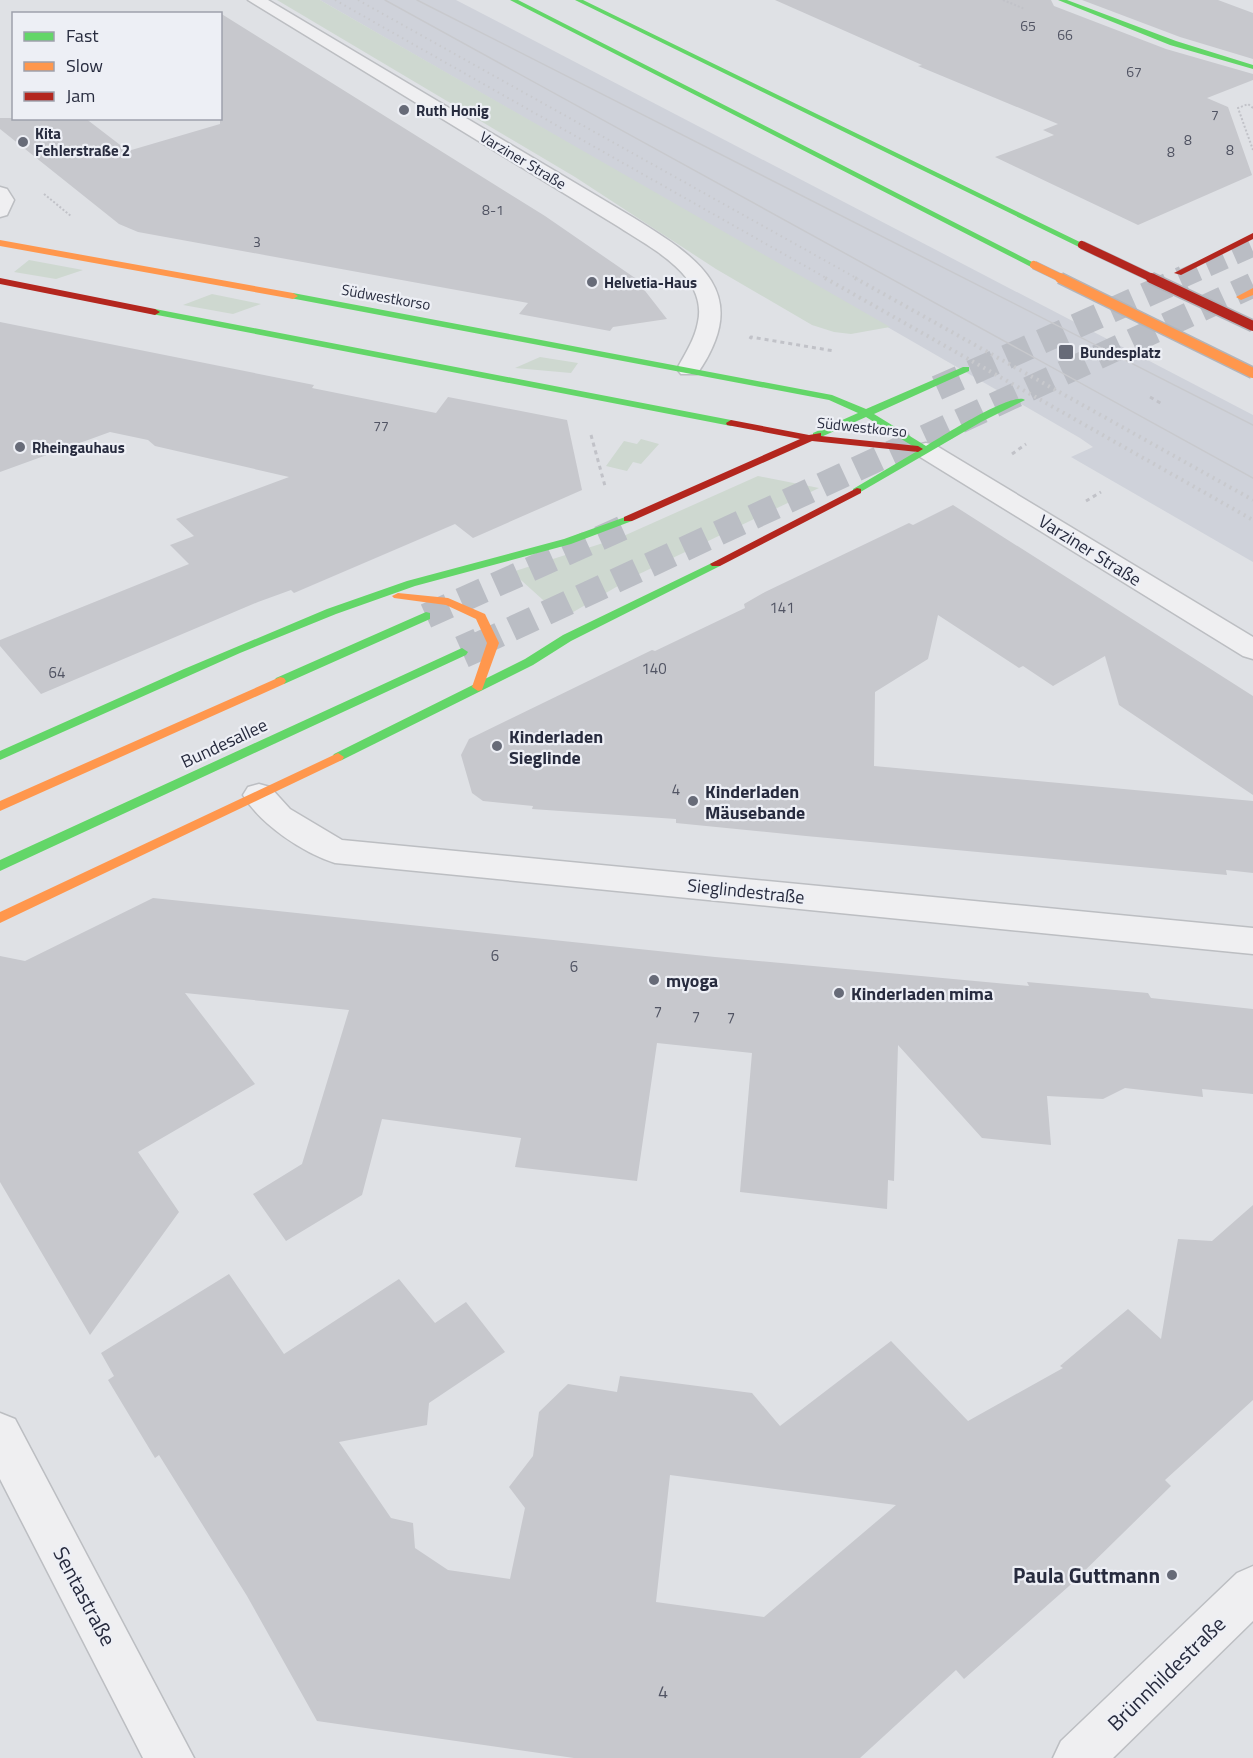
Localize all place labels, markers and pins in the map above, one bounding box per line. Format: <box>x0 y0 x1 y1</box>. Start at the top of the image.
place label: Ruth Honig <box>416 99 489 122</box>
marker: Ruth Honig <box>397 103 411 117</box>
place label: Kita Fehlerstraße 2 <box>35 122 130 162</box>
marker: Kita Fehlerstraße 2 <box>16 135 30 149</box>
place label: Helvetia-Haus <box>604 271 697 294</box>
marker: Helvetia-Haus <box>585 275 599 289</box>
place label: Bundesplatz <box>1080 341 1161 364</box>
marker: Bundesplatz <box>1057 343 1075 361</box>
place label: Rheingauhaus <box>32 436 125 459</box>
marker: Rheingauhaus <box>13 440 27 454</box>
place label: Kinderladen Sieglinde <box>509 723 603 771</box>
marker: Kinderladen Sieglinde <box>490 739 504 753</box>
place label: Kinderladen Mäusebande <box>705 778 805 826</box>
marker: Kinderladen Mäusebande <box>686 794 700 808</box>
place label: myoga <box>666 967 718 994</box>
marker: myoga <box>647 973 661 987</box>
place label: Kinderladen mima <box>851 980 993 1007</box>
marker: Kinderladen mima <box>832 986 846 1000</box>
place label: Paula Guttmann <box>1013 1559 1160 1591</box>
marker: Paula Guttmann <box>1165 1568 1179 1582</box>

